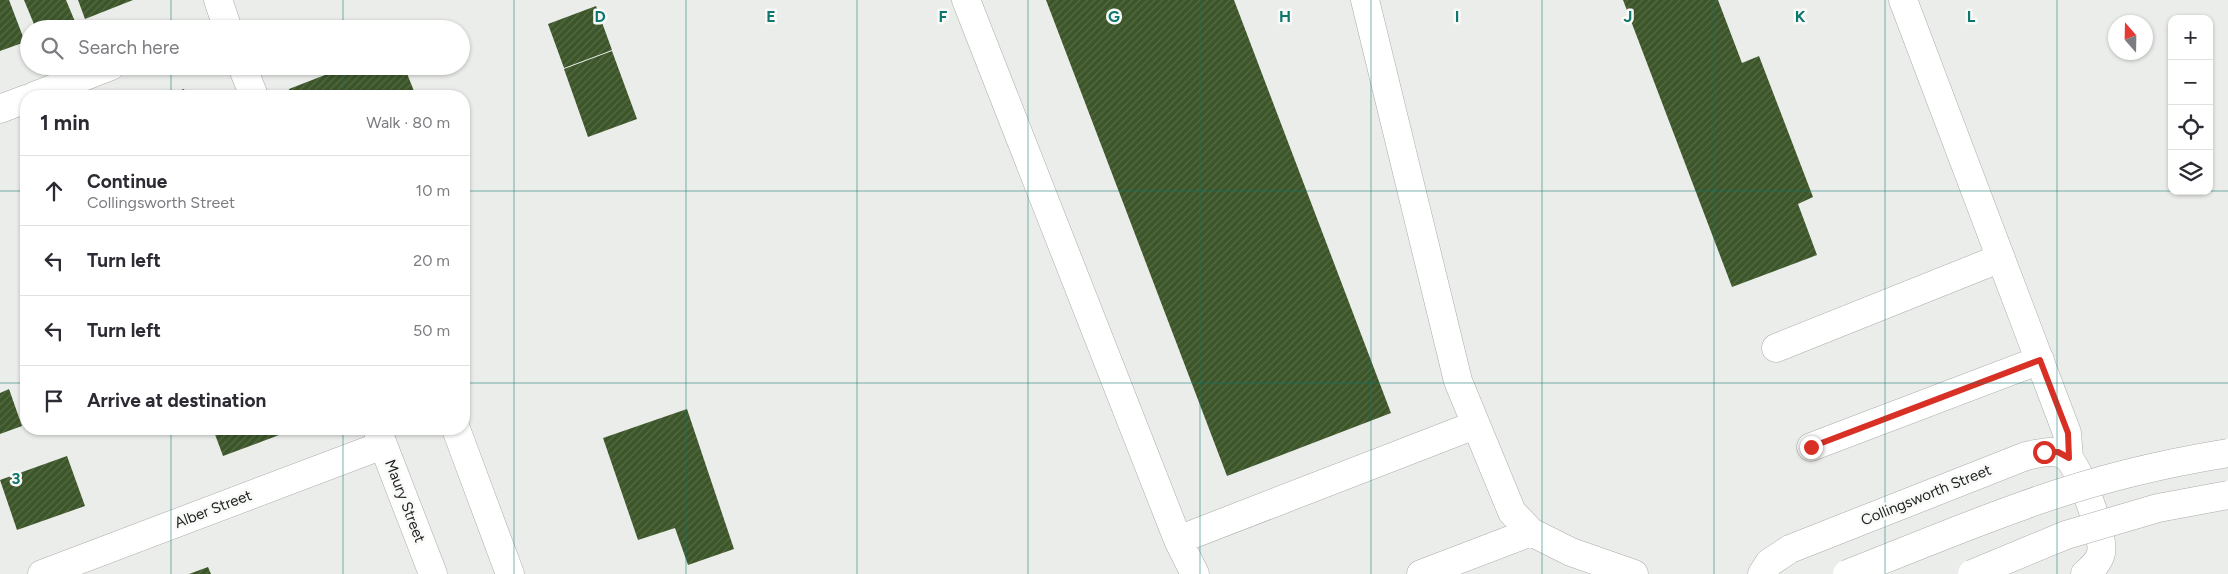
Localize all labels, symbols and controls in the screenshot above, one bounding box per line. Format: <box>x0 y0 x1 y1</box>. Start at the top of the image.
text: D <box>594 7 606 26</box>
text: E <box>766 7 776 26</box>
text: F <box>939 7 948 26</box>
text: G <box>1108 7 1120 26</box>
text: H <box>1279 7 1291 26</box>
text: I <box>1455 7 1459 26</box>
text: J <box>1624 7 1632 26</box>
text: K <box>1795 7 1806 26</box>
text: L <box>1967 7 1976 26</box>
north arrow <box>2108 15 2153 60</box>
map controls <box>2168 15 2213 195</box>
button: + <box>2168 15 2213 60</box>
search box <box>20 20 470 75</box>
icon: search <box>38 34 66 62</box>
text: Search here <box>78 36 180 59</box>
button: − <box>2168 60 2213 105</box>
button: locate <box>2168 105 2213 150</box>
text: 1 min <box>40 110 90 135</box>
text: Walk · 80 m <box>366 113 450 132</box>
button: layers <box>2168 150 2213 195</box>
text: Continue <box>87 170 167 193</box>
icon: ahead <box>40 177 68 205</box>
text: 10 m <box>416 181 450 200</box>
text: Collingsworth Street <box>87 193 235 212</box>
icon: left <box>40 247 68 275</box>
text: Turn left <box>87 249 161 272</box>
text: 20 m <box>413 251 450 270</box>
icon: left <box>40 317 68 345</box>
text: Turn left <box>87 319 161 342</box>
text: 50 m <box>413 321 450 340</box>
icon: arrive <box>40 387 68 415</box>
text: Arrive at destination <box>87 389 266 412</box>
route end <box>1800 436 1823 459</box>
route start <box>2033 441 2056 464</box>
street label: Maury Street <box>381 457 429 545</box>
street label: Collingsworth Street <box>1858 461 1994 529</box>
text: 3 <box>12 469 21 488</box>
street label: Alber Street <box>172 486 254 532</box>

